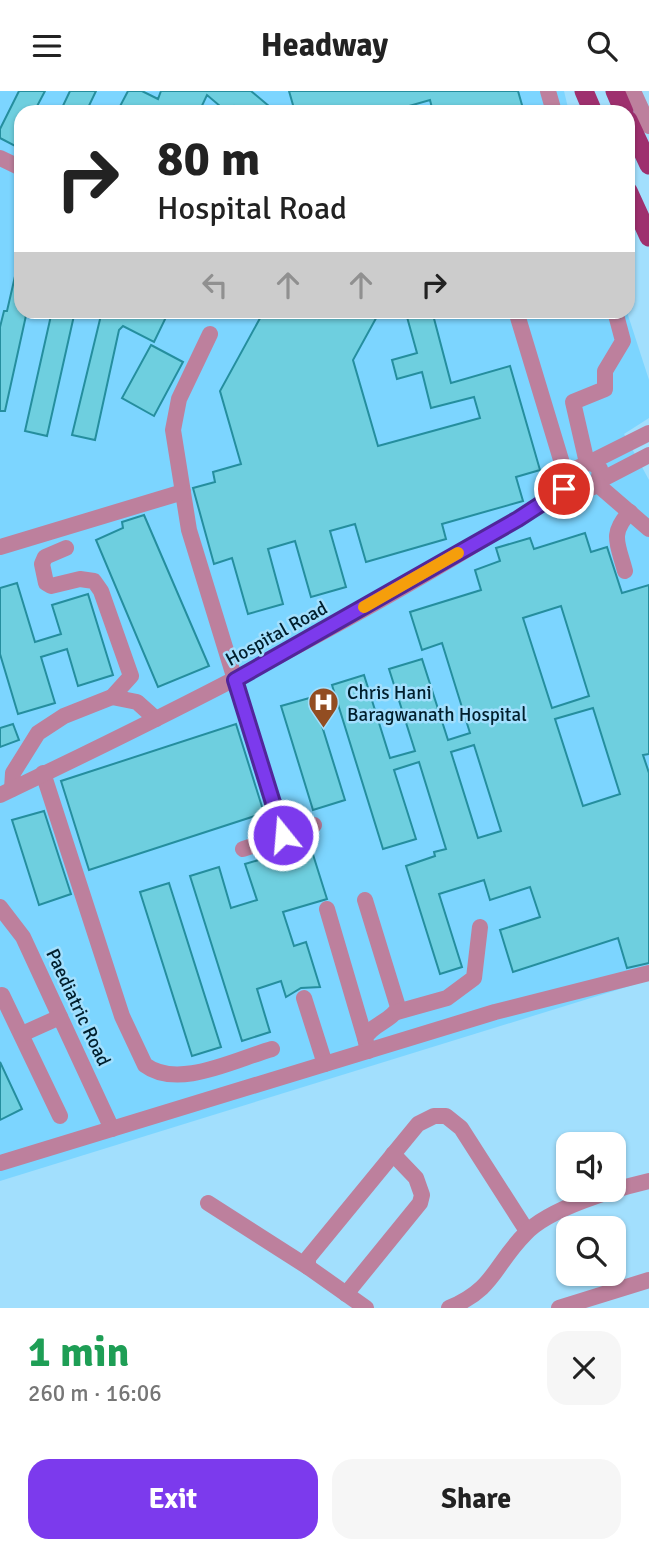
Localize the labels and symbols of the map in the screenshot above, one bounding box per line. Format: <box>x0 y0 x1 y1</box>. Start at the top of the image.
pin <box>534 459 594 519</box>
street label: Hospital Road <box>221 596 332 672</box>
place label: Chris Hani Baragwanath Hospital <box>347 681 527 727</box>
hospital icon: Chris Hani Baragwanath Hospital <box>307 686 341 730</box>
position arrow <box>246 798 320 872</box>
street label: Paediatric Road <box>40 945 116 1070</box>

